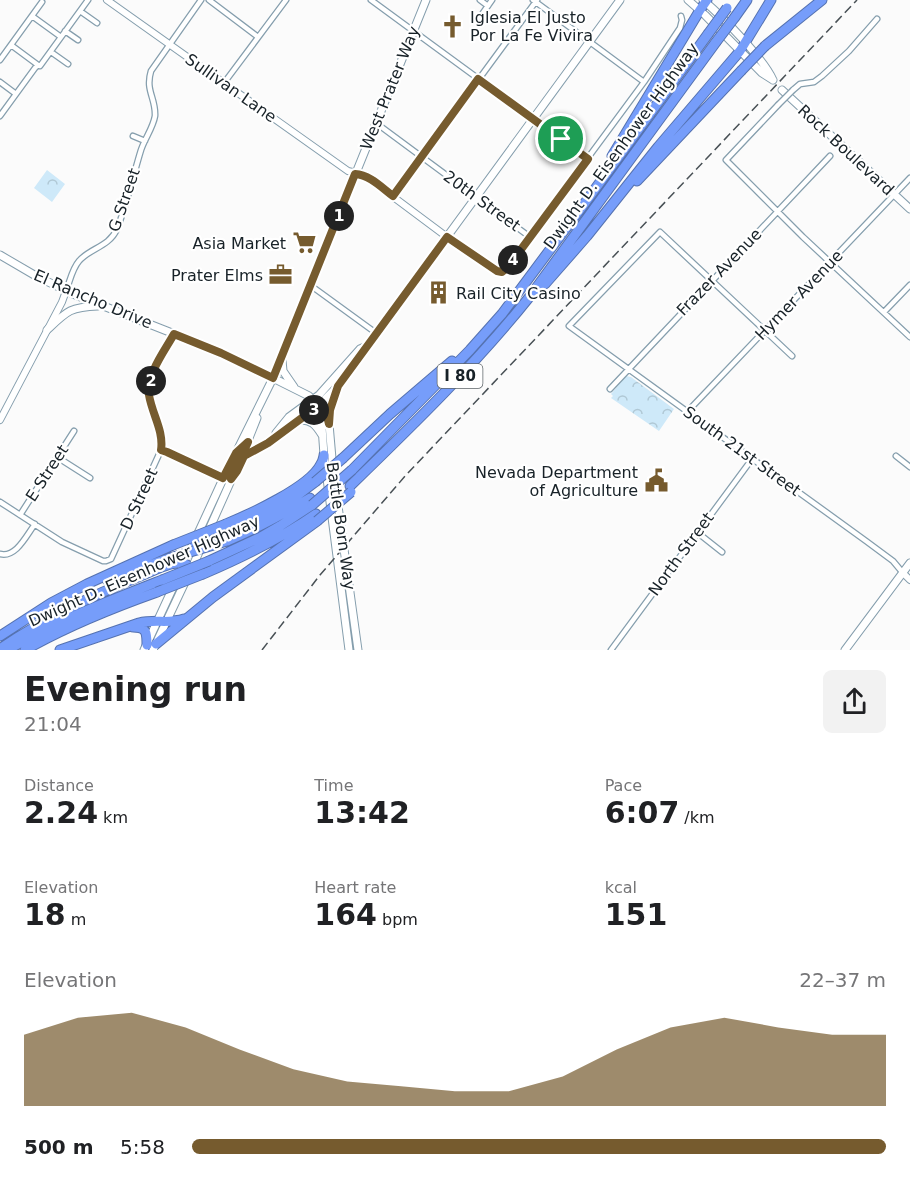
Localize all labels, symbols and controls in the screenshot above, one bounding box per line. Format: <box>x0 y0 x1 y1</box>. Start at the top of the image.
place label: Iglesia El Justo Por La Fe Vivira <box>470 8 593 45</box>
church icon: Iglesia El Justo Por La Fe Vivira <box>439 13 465 39</box>
street label: West Prater Way <box>356 23 424 153</box>
street label: Dwight D. Eisenhower Highway <box>540 39 702 253</box>
street label: Sullivan Lane <box>182 50 280 126</box>
street label: Rock Boulevard <box>794 101 898 199</box>
pin <box>535 113 586 164</box>
icon: arrive <box>544 122 577 155</box>
street label: G Street <box>104 166 144 234</box>
street label: 20th Street <box>440 167 524 235</box>
pin: 1 <box>324 201 354 231</box>
text: 1 <box>333 206 345 225</box>
street label: Frazer Avenue <box>673 224 765 320</box>
supermarket icon: Asia Market <box>291 230 317 256</box>
place label: Asia Market <box>192 234 286 253</box>
pin: 4 <box>498 245 528 275</box>
street label: Hymer Avenue <box>751 246 847 344</box>
text: 4 <box>507 250 519 269</box>
office icon: Prater Elms <box>268 262 294 288</box>
street label: El Rancho Drive <box>31 265 155 333</box>
place label: Prater Elms <box>171 266 263 285</box>
building icon: Rail City Casino <box>425 280 451 306</box>
place label: Rail City Casino <box>456 284 581 303</box>
road number: I 80 <box>438 364 482 388</box>
pin: 2 <box>136 366 166 396</box>
text: 2 <box>145 371 157 390</box>
pin: 3 <box>299 395 329 425</box>
text: 3 <box>308 400 320 419</box>
street label: South 21st Street <box>680 402 804 500</box>
street label: E Street <box>22 441 72 505</box>
street label: Battle Born Way <box>323 461 359 591</box>
place label: Nevada Department of Agriculture <box>475 463 638 500</box>
street label: D Street <box>116 465 162 533</box>
public building icon: Nevada Department of Agriculture <box>643 468 669 494</box>
street label: North Street <box>644 509 718 599</box>
street label: Dwight D. Eisenhower Highway <box>26 511 262 631</box>
text: Evening run <box>24 670 247 709</box>
button: share <box>823 670 886 733</box>
text: 21:04 <box>24 712 82 736</box>
text: Distance <box>24 776 94 795</box>
text: Time <box>314 776 353 795</box>
text: Pace <box>605 776 642 795</box>
text: 2.24 <box>24 795 98 830</box>
text: 13:42 <box>314 795 410 830</box>
text: 6:07 <box>605 795 679 830</box>
text: km <box>98 808 128 827</box>
text: /km <box>679 808 715 827</box>
text: Elevation <box>24 878 98 897</box>
text: Heart rate <box>314 878 396 897</box>
text: kcal <box>605 878 637 897</box>
text: 18 <box>24 897 66 932</box>
text: 164 <box>314 897 377 932</box>
text: 151 <box>605 897 667 932</box>
text: m <box>66 910 86 929</box>
text: bpm <box>377 910 418 929</box>
text: Elevation <box>24 968 117 992</box>
text: 22–37 m <box>799 968 886 992</box>
text: 500 m <box>24 1135 94 1159</box>
text: 5:58 <box>120 1135 165 1159</box>

